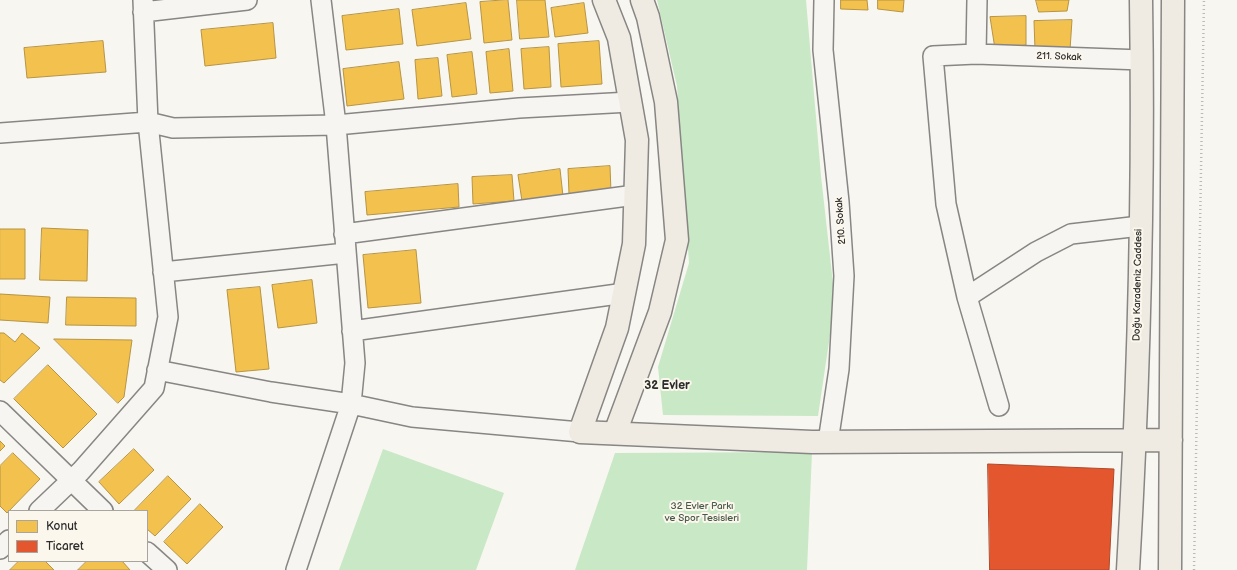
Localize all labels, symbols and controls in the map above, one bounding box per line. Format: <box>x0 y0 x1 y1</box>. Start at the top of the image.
street label: 211. Sokak <box>1036 50 1082 64</box>
street label: 210. Sokak <box>833 197 849 245</box>
street label: Doğu Karadeniz Caddesi <box>1131 229 1145 341</box>
district label: 32 Evler <box>644 379 690 393</box>
park label: 32 Evler Parkı ve Spor Tesisleri <box>665 500 739 524</box>
legend <box>8 510 148 562</box>
text: Konut <box>46 519 78 534</box>
text: Ticaret <box>46 539 84 554</box>

